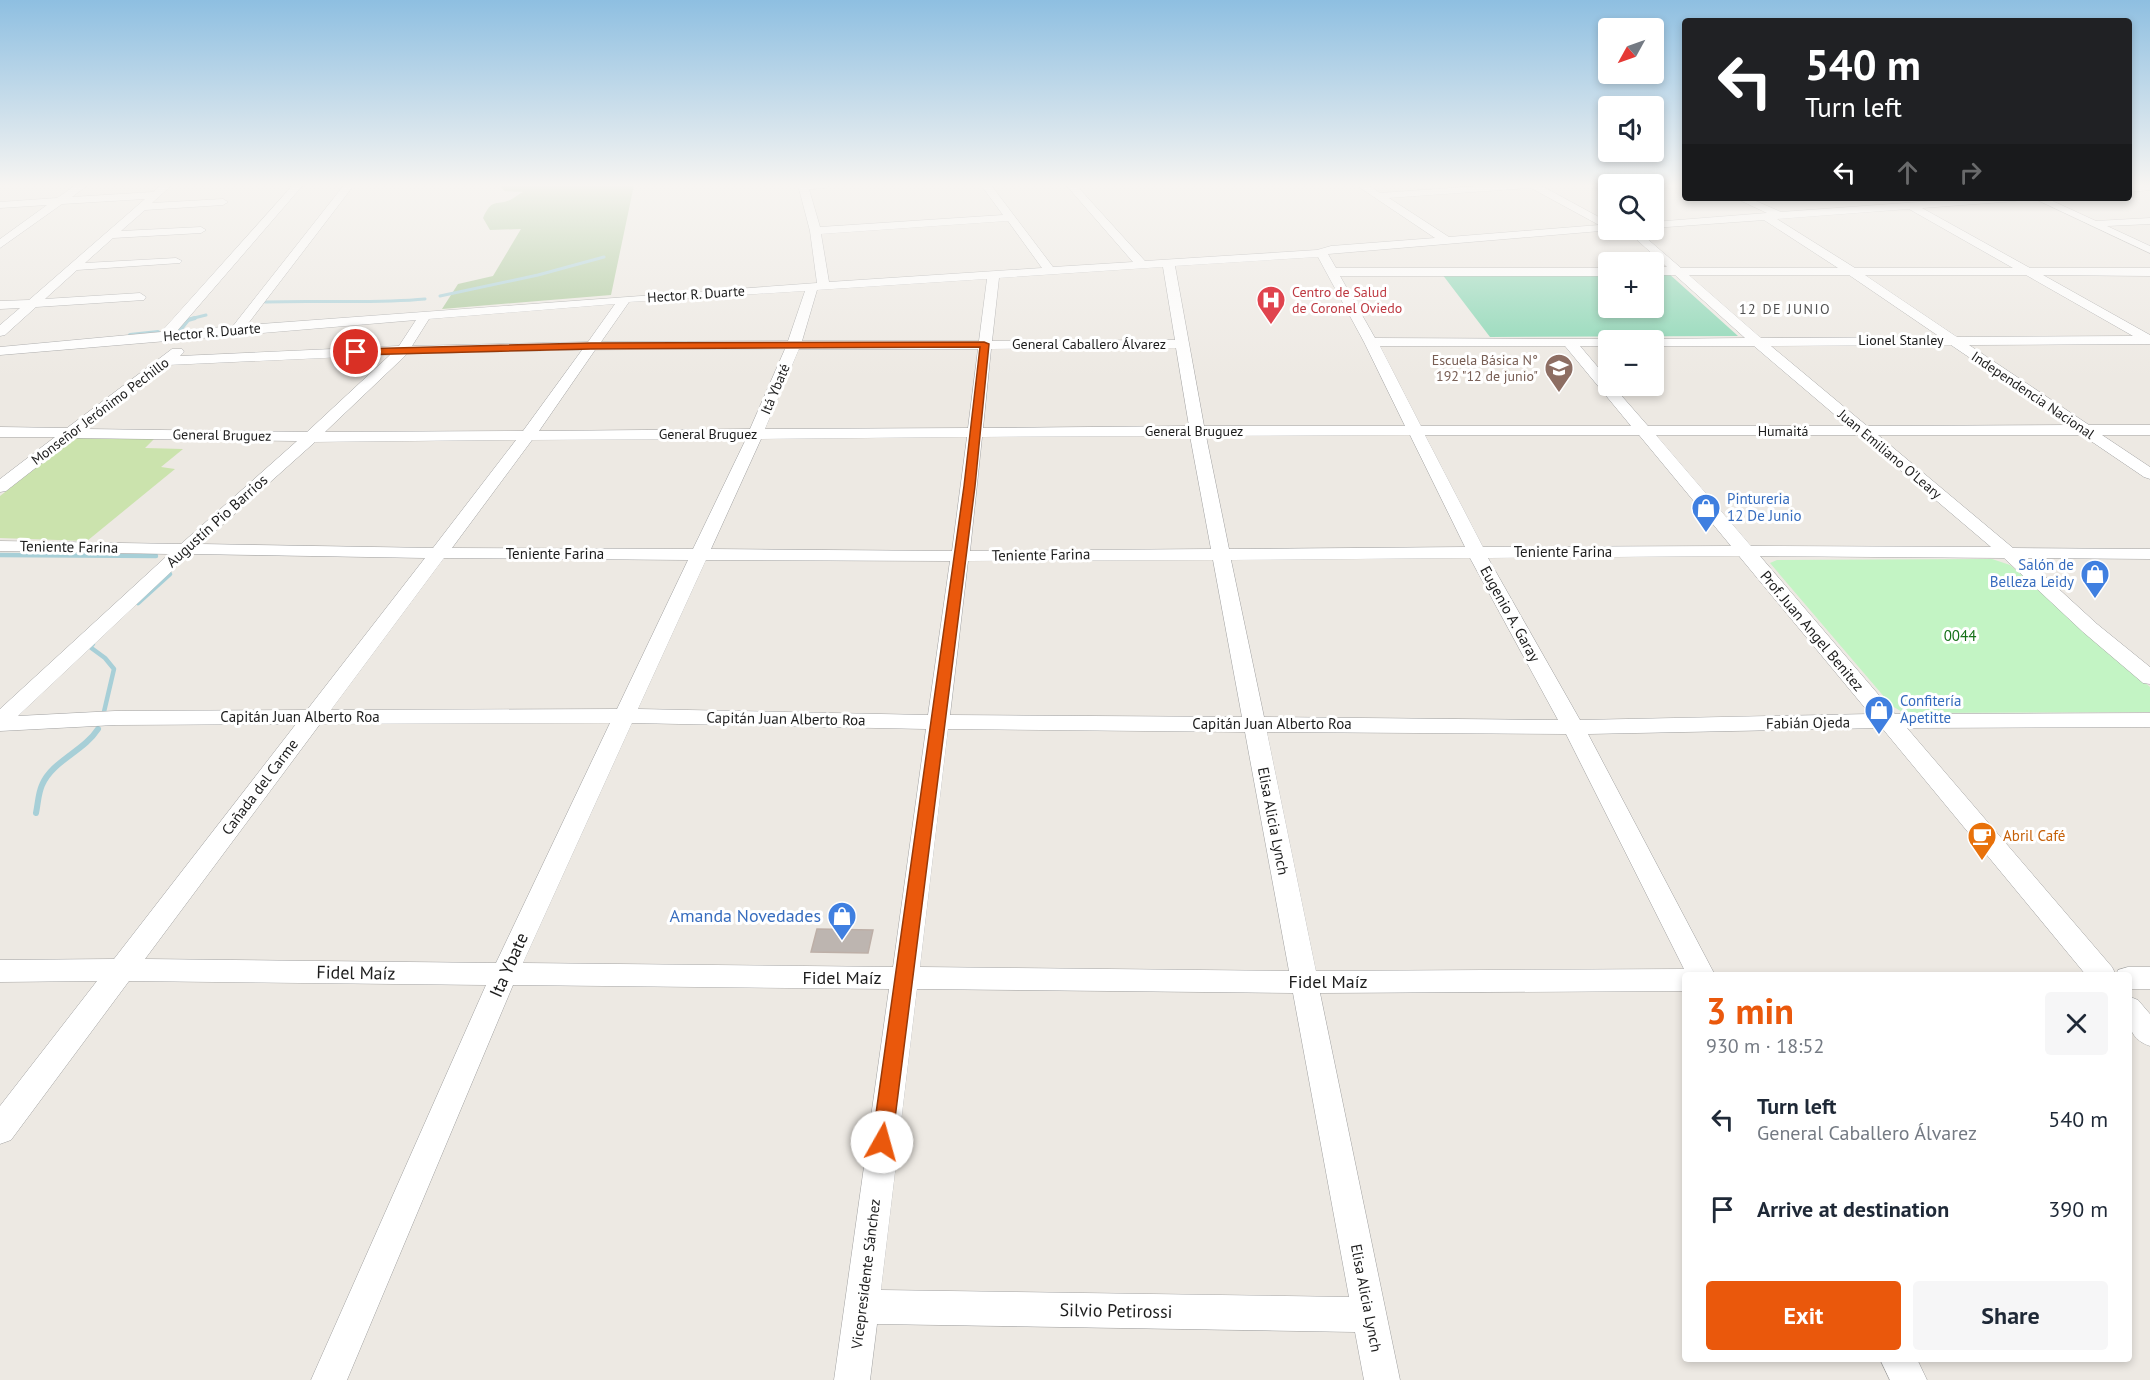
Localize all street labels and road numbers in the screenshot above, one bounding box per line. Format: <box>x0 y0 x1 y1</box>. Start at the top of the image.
street label: Hector R. Duarte <box>647 282 745 306</box>
street label: Hector R. Duarte <box>163 319 261 345</box>
street label: Lionel Stanley <box>1858 331 1944 349</box>
street label: General Caballero Álvarez <box>1012 335 1166 353</box>
street label: Independencia Nacional <box>1968 347 2098 443</box>
street label: Monseñor Jerónimo Pechillo <box>27 353 173 469</box>
street label: Itá Ybaté <box>756 361 794 417</box>
street label: Juan Emiliano O'Leary <box>1834 405 1946 503</box>
street label: General Bruguez <box>1145 422 1243 440</box>
street label: Humaitá <box>1758 422 1808 440</box>
street label: General Bruguez <box>172 425 272 445</box>
street label: General Bruguez <box>659 425 757 443</box>
street label: Augustín Pio Barrios <box>162 470 271 571</box>
street label: Teniente Farina <box>20 536 118 557</box>
street label: Teniente Farina <box>1514 542 1612 561</box>
street label: Teniente Farina <box>506 544 604 563</box>
street label: Teniente Farina <box>992 544 1090 565</box>
street label: Eugenio A. Garay <box>1476 562 1545 665</box>
street label: Prof. Juan Angel Benitez <box>1756 566 1868 695</box>
street label: Capitán Juan Alberto Roa <box>220 707 380 726</box>
street label: Capitán Juan Alberto Roa <box>706 708 866 729</box>
street label: Fabián Ojeda <box>1766 712 1850 733</box>
street label: Capitán Juan Alberto Roa <box>1192 714 1352 733</box>
street label: Cañada del Carme <box>217 735 302 839</box>
street label: Elisa Alicia Lynch <box>1254 765 1293 876</box>
street label: Ita Ybate <box>484 929 533 1001</box>
street label: Fidel Maíz <box>316 960 396 985</box>
street label: Fidel Maíz <box>802 966 882 989</box>
street label: Fidel Maíz <box>1288 970 1368 993</box>
street label: Vicepresidente Sánchez <box>847 1198 884 1351</box>
street label: Elisa Alicia Lynch <box>1347 1242 1386 1353</box>
street label: Silvio Petirossi <box>1059 1298 1173 1323</box>

